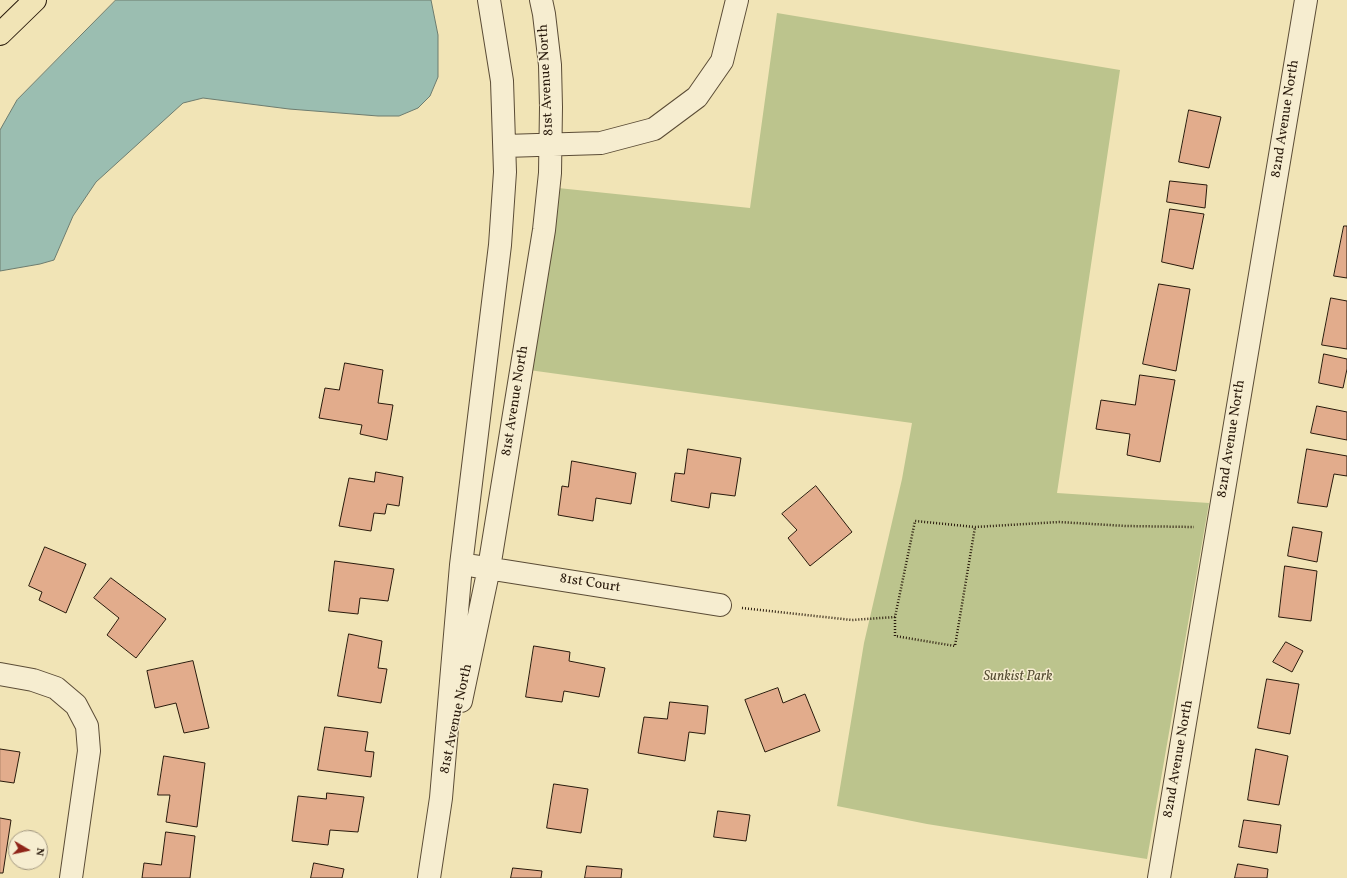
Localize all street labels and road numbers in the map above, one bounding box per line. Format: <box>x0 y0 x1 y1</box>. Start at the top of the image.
street label: 81st Avenue North <box>536 24 558 136</box>
street label: 82nd Avenue North <box>1268 59 1304 179</box>
street label: 81st Avenue North <box>499 344 533 458</box>
street label: 82nd Avenue North <box>1214 379 1250 499</box>
street label: 81st Court <box>558 571 622 597</box>
street label: 81st Avenue North <box>437 663 477 775</box>
street label: 82nd Avenue North <box>1160 699 1198 819</box>

